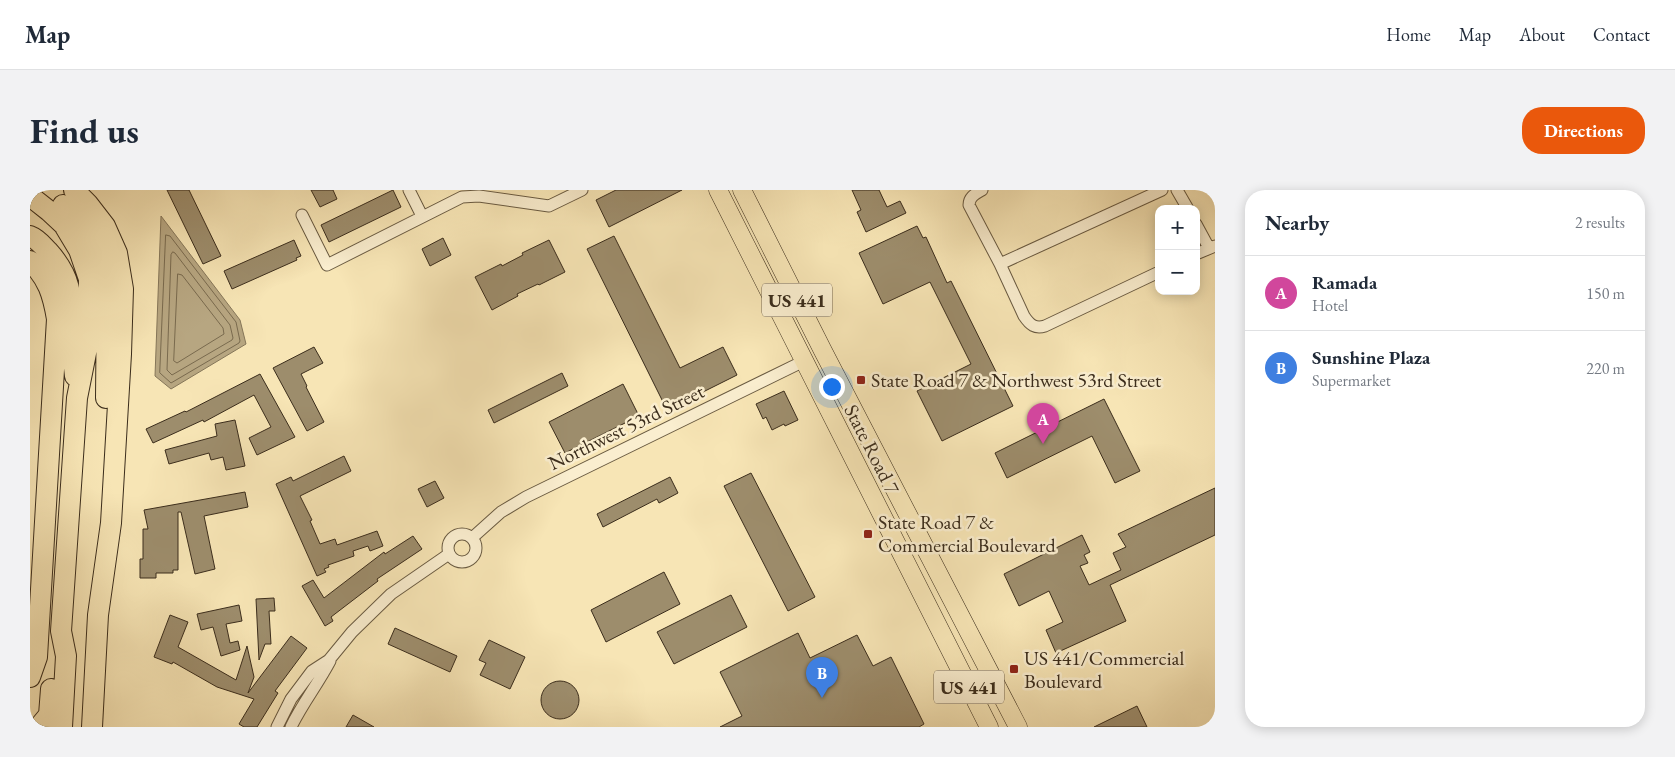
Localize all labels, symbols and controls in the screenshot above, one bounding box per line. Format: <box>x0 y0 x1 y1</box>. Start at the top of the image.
text: Map <box>25 19 70 50</box>
text: Home <box>1386 23 1431 46</box>
text: Map <box>1459 23 1491 46</box>
text: About <box>1519 23 1565 46</box>
text: Contact <box>1593 23 1650 46</box>
button: Directions <box>1522 107 1645 154</box>
text: Find us <box>30 108 139 153</box>
map controls <box>1155 205 1200 295</box>
button: + <box>1155 205 1200 250</box>
text: Nearby <box>1265 209 1329 236</box>
text: 2 results <box>1575 212 1625 233</box>
button: − <box>1155 250 1200 295</box>
text: Ramada <box>1312 270 1377 295</box>
text: A <box>1275 283 1287 304</box>
text: 150 m <box>1586 283 1625 304</box>
road number: US 441 <box>762 284 832 316</box>
text: Hotel <box>1312 295 1348 316</box>
text: Sunshine Plaza <box>1312 345 1430 370</box>
text: B <box>1276 358 1286 379</box>
text: 220 m <box>1586 358 1625 379</box>
place label: State Road 7 & Northwest 53rd Street <box>871 367 1162 393</box>
text: Supermarket <box>1312 370 1391 391</box>
your location <box>819 374 845 400</box>
marker: State Road 7 & Northwest 53rd Street <box>855 374 867 386</box>
street label: Northwest 53rd Street <box>544 378 709 476</box>
street label: State Road 7 <box>838 400 906 499</box>
pin: A <box>1027 403 1059 444</box>
place label: State Road 7 & Commercial Boulevard <box>878 509 1056 558</box>
marker: State Road 7 & Commercial Boulevard <box>862 528 874 540</box>
place label: US 441/Commercial Boulevard <box>1024 645 1185 694</box>
pin: B <box>806 657 838 698</box>
marker: US 441/Commercial Boulevard <box>1008 663 1020 675</box>
road number: US 441 <box>934 671 1004 704</box>

